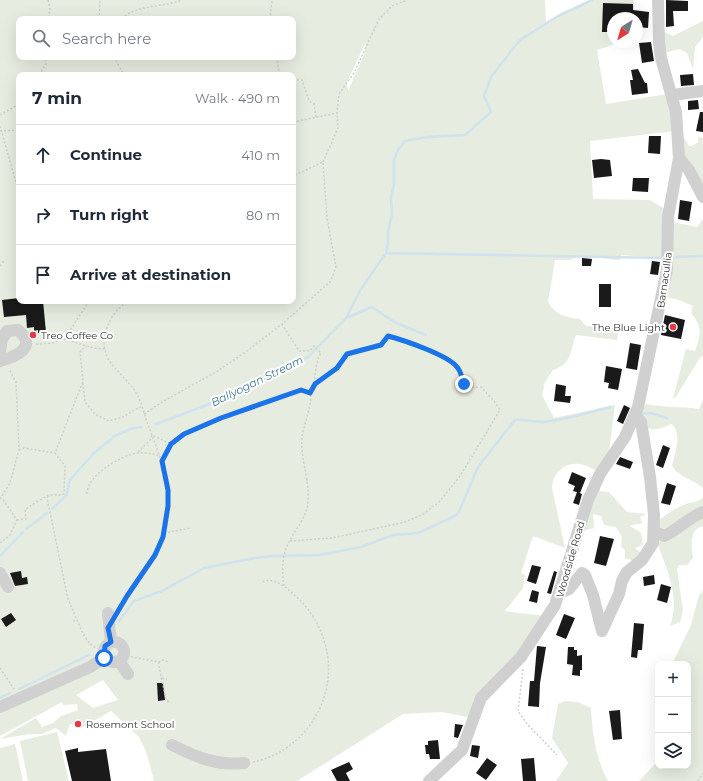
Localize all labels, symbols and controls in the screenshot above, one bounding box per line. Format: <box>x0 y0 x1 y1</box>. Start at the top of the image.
north arrow <box>607 12 643 48</box>
search box <box>16 16 296 60</box>
icon: search <box>30 27 52 49</box>
text: Search here <box>62 29 151 48</box>
text: 7 min <box>32 88 82 108</box>
text: Walk · 490 m <box>195 90 280 106</box>
icon: ahead <box>32 144 54 166</box>
text: Continue <box>70 145 142 164</box>
text: 410 m <box>241 147 280 163</box>
icon: right <box>32 204 54 226</box>
text: Turn right <box>70 205 149 224</box>
text: 80 m <box>246 207 280 223</box>
street label: Barnacullia <box>654 251 675 309</box>
icon: arrive <box>32 264 54 286</box>
text: Arrive at destination <box>70 265 231 284</box>
place label: The Blue Light <box>592 321 665 334</box>
marker: The Blue Light <box>668 322 678 332</box>
place label: Treo Coffee Co <box>41 329 113 342</box>
marker: Treo Coffee Co <box>28 330 38 340</box>
water label: Ballyogan Stream <box>209 353 305 409</box>
route end <box>455 375 473 393</box>
street label: Woodside Road <box>553 519 588 599</box>
route start <box>95 649 113 667</box>
map controls <box>655 661 691 769</box>
button: + <box>655 661 691 697</box>
button: − <box>655 697 691 733</box>
place label: Rosemont School <box>86 718 174 731</box>
marker: Rosemont School <box>73 719 83 729</box>
button: layers <box>655 733 691 769</box>

